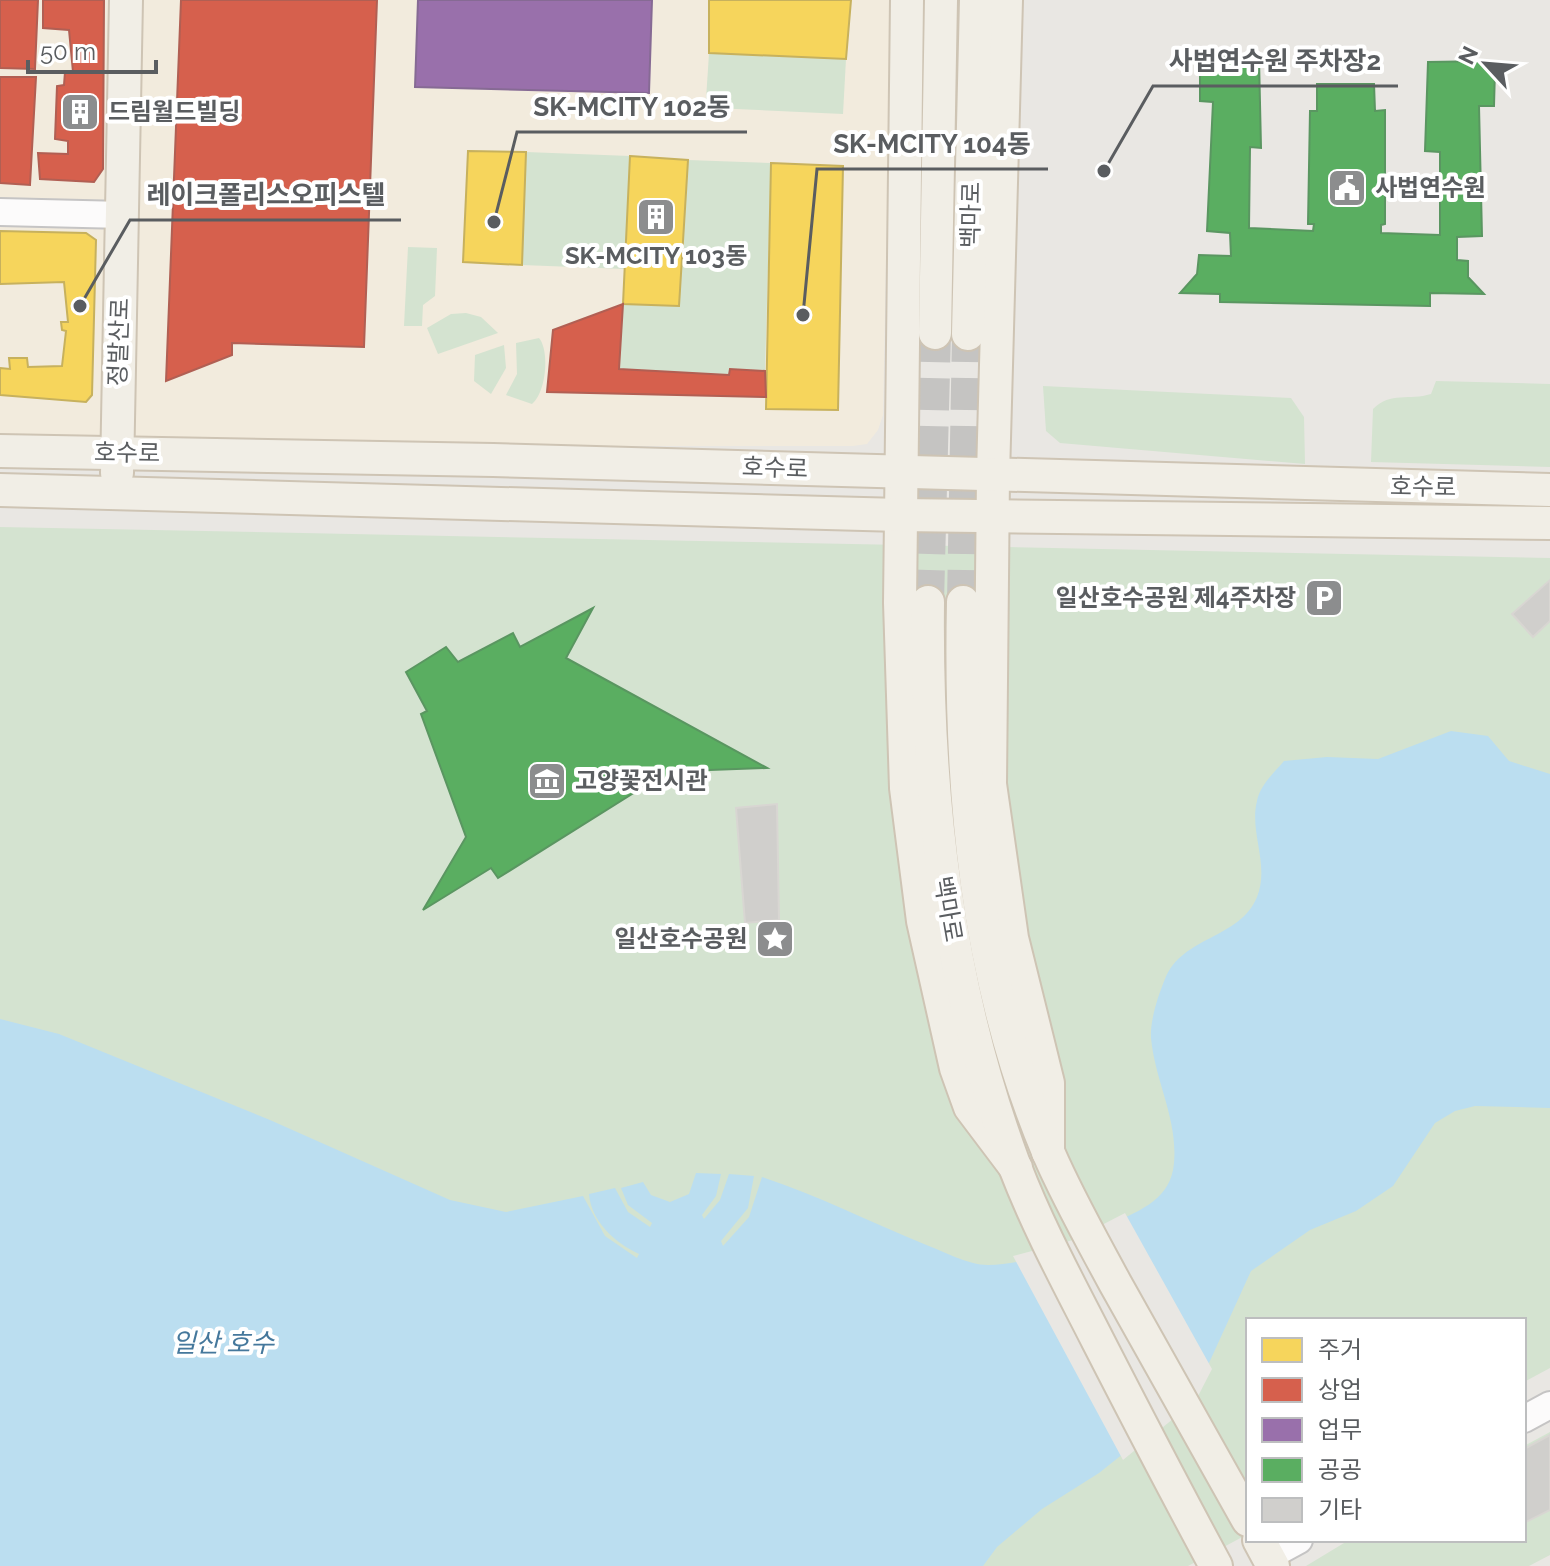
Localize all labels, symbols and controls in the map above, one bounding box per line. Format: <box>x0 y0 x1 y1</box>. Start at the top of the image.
scale bar <box>28 24 156 74</box>
north arrow <box>1446 24 1526 104</box>
callout: 사법연수원 주차장2 <box>1153 36 1398 86</box>
text: 50 m <box>40 37 96 66</box>
text: N <box>1453 42 1483 68</box>
text: 사법연수원 주차장2 <box>1169 46 1381 76</box>
callout: SK-MCITY 102동 <box>517 82 747 132</box>
building icon: 드림월드빌딩 <box>59 91 101 133</box>
text: SK-MCITY 102동 <box>533 92 731 122</box>
place label: 드림월드빌딩 <box>108 97 240 126</box>
callout: SK-MCITY 104동 <box>817 119 1048 169</box>
text: SK-MCITY 104동 <box>833 129 1031 159</box>
public building icon: 사법연수원 <box>1326 167 1368 209</box>
callout: 레이크폴리스오피스텔 <box>130 170 401 220</box>
place label: 사법연수원 <box>1375 173 1485 202</box>
text: 레이크폴리스오피스텔 <box>146 180 386 210</box>
street label: 백마로 <box>955 182 986 248</box>
building icon: SK-MCITY 103동 <box>635 196 677 238</box>
place label: SK-MCITY 103동 <box>565 241 747 270</box>
street label: 정발산로 <box>102 297 135 387</box>
street label: 호수로 <box>94 437 160 468</box>
street label: 호수로 <box>741 452 809 483</box>
street label: 호수로 <box>1390 471 1456 502</box>
parking icon: 일산호수공원 제4주차장 <box>1303 577 1345 619</box>
place label: 일산호수공원 제4주차장 <box>1056 583 1296 612</box>
museum icon: 고양꽃전시관 <box>526 760 568 802</box>
place label: 고양꽃전시관 <box>575 766 707 795</box>
street label: 백마로 <box>928 874 969 944</box>
place icon: 일산호수공원 <box>754 918 796 960</box>
place label: 일산호수공원 <box>615 924 747 953</box>
legend <box>1246 1318 1526 1542</box>
water label: 일산 호수 <box>172 1328 275 1358</box>
text: 주거 <box>1318 1335 1362 1364</box>
text: 상업 <box>1318 1375 1362 1404</box>
text: 업무 <box>1318 1415 1362 1444</box>
text: 공공 <box>1318 1455 1362 1484</box>
text: 기타 <box>1318 1495 1362 1524</box>

